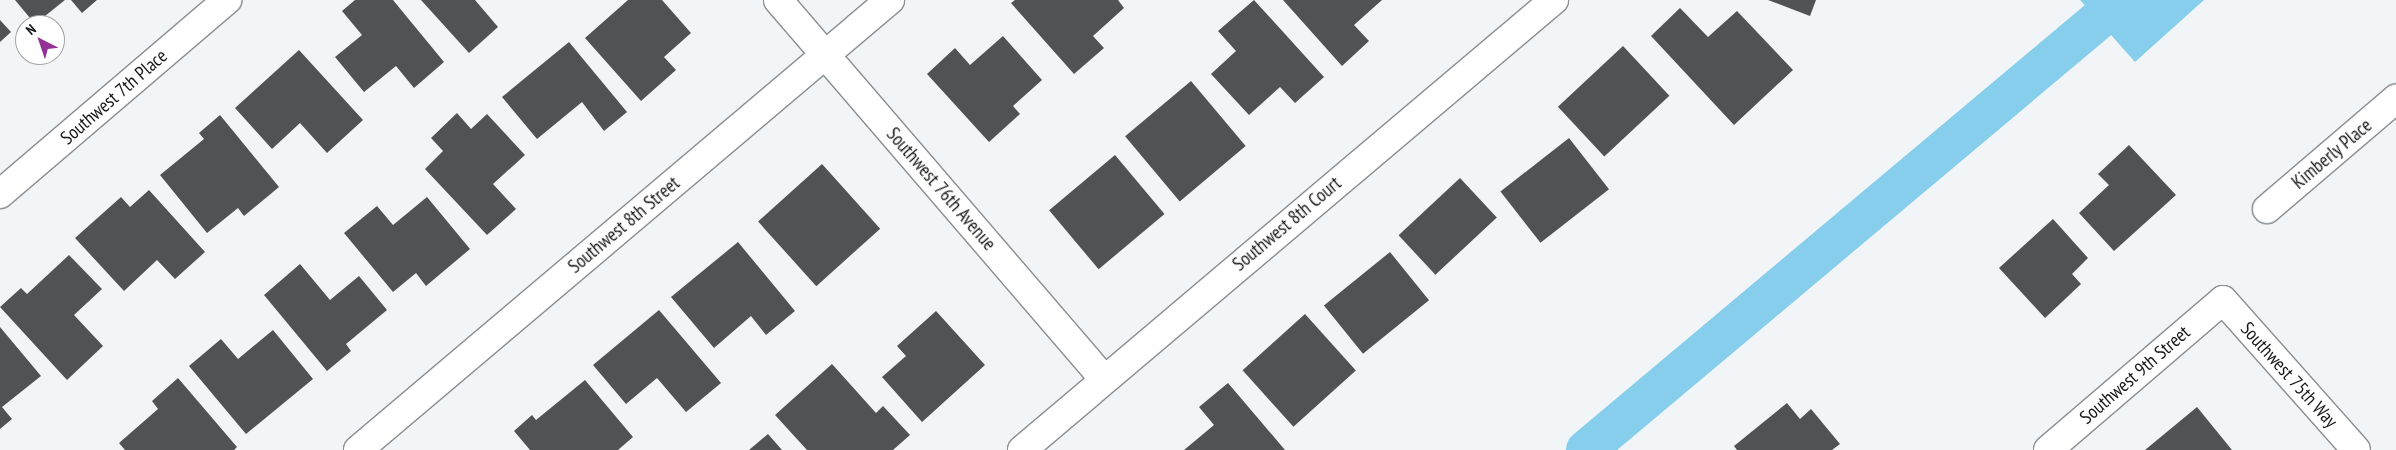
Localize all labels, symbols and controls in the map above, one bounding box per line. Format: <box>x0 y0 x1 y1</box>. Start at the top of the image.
north arrow <box>15 15 65 65</box>
text: N <box>22 20 40 39</box>
street label: Southwest 7th Place <box>56 45 172 149</box>
street label: Kimberly Place <box>2287 114 2377 194</box>
street label: Southwest 76th Avenue <box>881 123 1001 255</box>
street label: Southwest 8th Street <box>564 172 684 278</box>
street label: Southwest 8th Court <box>1228 172 1346 276</box>
street label: Southwest 75th Way <box>2236 317 2342 433</box>
street label: Southwest 9th Street <box>2075 321 2195 429</box>

